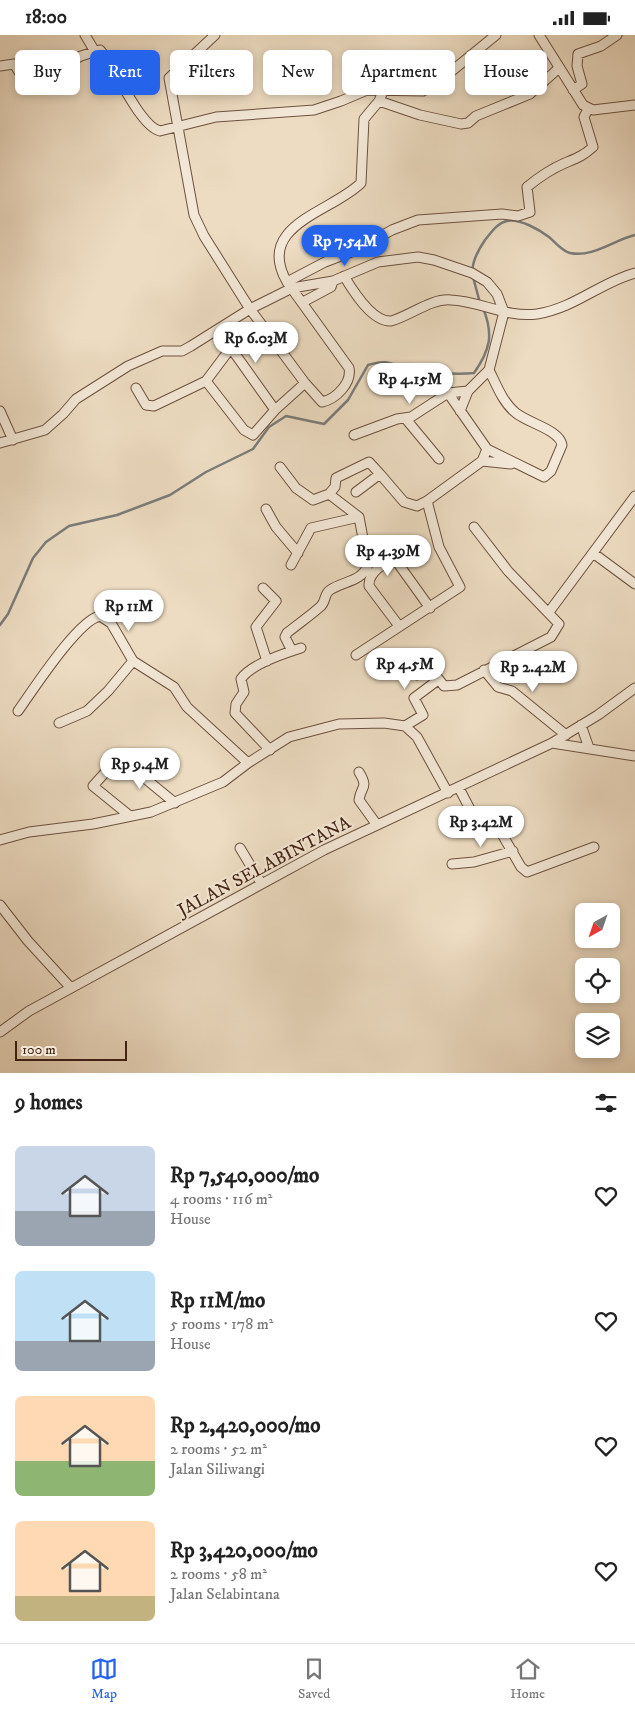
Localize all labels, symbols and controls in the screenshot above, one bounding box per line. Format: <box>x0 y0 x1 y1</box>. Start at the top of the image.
text: 18:00 <box>25 6 67 29</box>
chip: Buy <box>15 50 80 95</box>
chip: Rent <box>90 50 160 95</box>
chip: Filters <box>170 50 253 95</box>
chip: New <box>263 50 332 95</box>
chip: Apartment <box>342 50 455 95</box>
chip: House <box>465 50 547 95</box>
pin: Rp 7.54M <box>293 225 397 267</box>
text: Rp 7.54M <box>313 231 377 251</box>
pin: Rp 6.03M <box>204 321 308 364</box>
text: Rp 6.03M <box>224 328 288 348</box>
pin: Rp 4.15M <box>358 363 462 405</box>
text: Rp 4.15M <box>378 369 442 389</box>
pin: Rp 4.39M <box>336 535 440 577</box>
text: Rp 4.39M <box>356 541 420 561</box>
pin: Rp 11M <box>88 589 170 632</box>
text: Rp 11M <box>105 596 153 616</box>
pin: Rp 4.5M <box>359 647 451 690</box>
pin: Rp 2.42M <box>481 651 585 693</box>
text: Rp 4.5M <box>376 654 434 674</box>
text: Rp 2.42M <box>500 657 566 677</box>
pin: Rp 9.4M <box>94 747 186 790</box>
text: Rp 9.4M <box>111 754 169 774</box>
pin: Rp 3.42M <box>429 805 533 848</box>
street label: JALAN SELABINTANA <box>172 812 355 923</box>
text: Rp 3.42M <box>449 812 513 832</box>
north arrow <box>575 903 620 947</box>
map controls <box>575 903 620 1058</box>
button: locate <box>575 958 620 1003</box>
button: layers <box>575 1013 620 1058</box>
scale bar <box>15 1038 128 1061</box>
text: 100 m <box>22 1041 56 1059</box>
icon: filters <box>592 1089 620 1117</box>
text: 9 homes <box>15 1090 83 1116</box>
text: Rp 7,540,000/mo <box>170 1163 319 1189</box>
icon: home <box>55 1166 115 1226</box>
icon: heart <box>592 1182 620 1210</box>
text: 4 rooms · 116 m² <box>170 1189 272 1209</box>
text: House <box>170 1209 211 1229</box>
text: Rp 11M/mo <box>170 1288 265 1314</box>
icon: home <box>55 1291 115 1351</box>
icon: heart <box>592 1307 620 1335</box>
text: 5 rooms · 178 m² <box>170 1314 273 1334</box>
text: House <box>170 1334 211 1354</box>
text: Rp 2,420,000/mo <box>170 1413 321 1439</box>
icon: home <box>55 1416 115 1476</box>
icon: heart <box>592 1432 620 1460</box>
text: 2 rooms · 52 m² <box>170 1439 267 1459</box>
text: Jalan Siliwangi <box>170 1459 265 1479</box>
text: Rp 3,420,000/mo <box>170 1538 318 1564</box>
icon: home <box>55 1541 115 1601</box>
icon: heart <box>592 1557 620 1585</box>
text: 2 rooms · 58 m² <box>170 1564 267 1584</box>
text: Jalan Selabintana <box>170 1584 280 1604</box>
tab: Map <box>90 1655 118 1703</box>
tab: Saved <box>298 1655 330 1703</box>
tab: Home <box>510 1655 545 1703</box>

